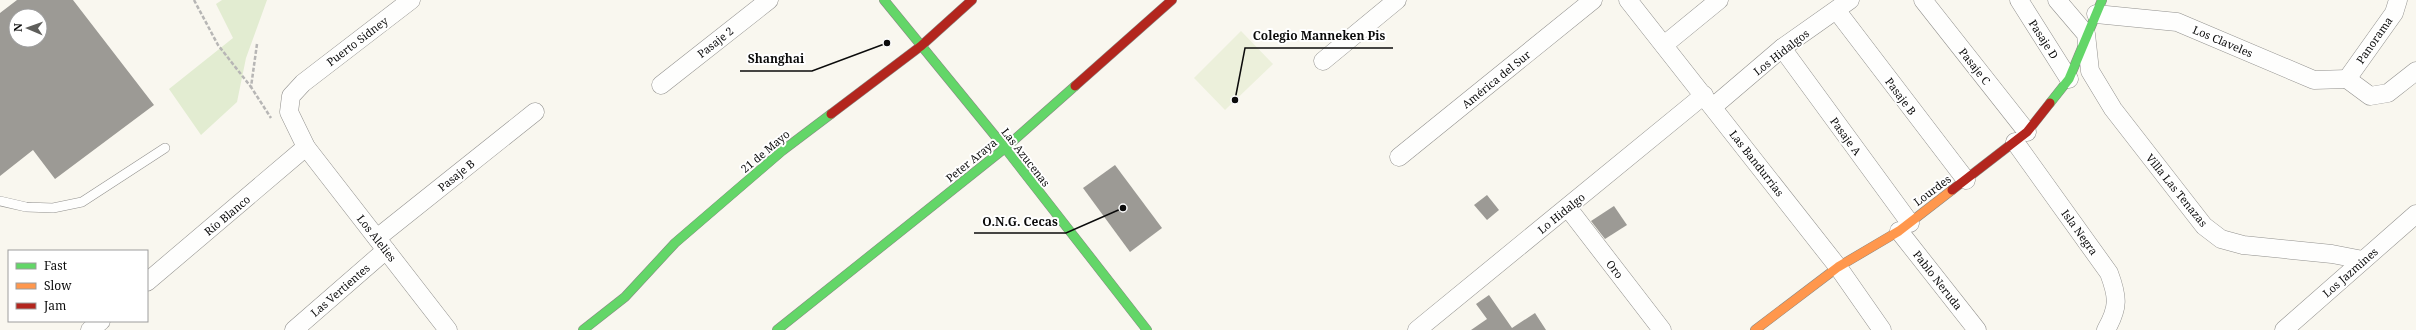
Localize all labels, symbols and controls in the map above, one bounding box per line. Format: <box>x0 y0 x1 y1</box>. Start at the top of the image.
north arrow <box>8 8 48 48</box>
street label: Puerto Sidney <box>323 13 391 69</box>
street label: Panorama <box>2352 14 2396 66</box>
street label: Pasaje D <box>2026 16 2062 62</box>
street label: Los Claveles <box>2191 22 2255 60</box>
text: N <box>10 23 25 32</box>
street label: Pasaje 2 <box>694 23 736 61</box>
callout: Colegio Manneken Pis <box>1245 24 1393 48</box>
street label: Los Hidalgos <box>1750 25 1812 78</box>
text: Colegio Manneken Pis <box>1253 27 1385 44</box>
street label: Pasaje C <box>1956 45 1994 88</box>
street label: América del Sur <box>1459 46 1534 111</box>
callout: Shanghai <box>740 47 812 71</box>
text: Shanghai <box>748 50 805 67</box>
street label: Pasaje B <box>1882 74 1920 118</box>
street label: Pasaje A <box>1827 114 1865 158</box>
street label: Las Azucenas <box>998 124 1054 190</box>
street label: 21 de Mayo <box>737 126 793 176</box>
street label: Las Bandurrias <box>1726 127 1788 199</box>
street label: Peter Araya <box>942 135 1000 185</box>
street label: Villa Las Tenazas <box>2143 150 2211 230</box>
street label: Pasaje B <box>434 156 478 194</box>
street label: Lourdes <box>1910 171 1954 209</box>
street label: Lo Hidalgo <box>1534 189 1588 237</box>
street label: Río Blanco <box>201 191 253 239</box>
street label: Isla Negra <box>2058 206 2102 258</box>
callout: O.N.G. Cecas <box>974 209 1066 233</box>
street label: Los Alelies <box>354 211 400 265</box>
text: O.N.G. Cecas <box>982 213 1058 230</box>
street label: Los Jazmines <box>2319 244 2381 300</box>
street label: Pablo Neruda <box>1910 247 1966 313</box>
legend <box>8 250 148 322</box>
text: Fast <box>44 257 67 274</box>
street label: Oro <box>1603 257 1627 281</box>
street label: Las Vertientes <box>307 260 373 320</box>
text: Slow <box>44 277 72 294</box>
text: Jam <box>43 297 66 314</box>

